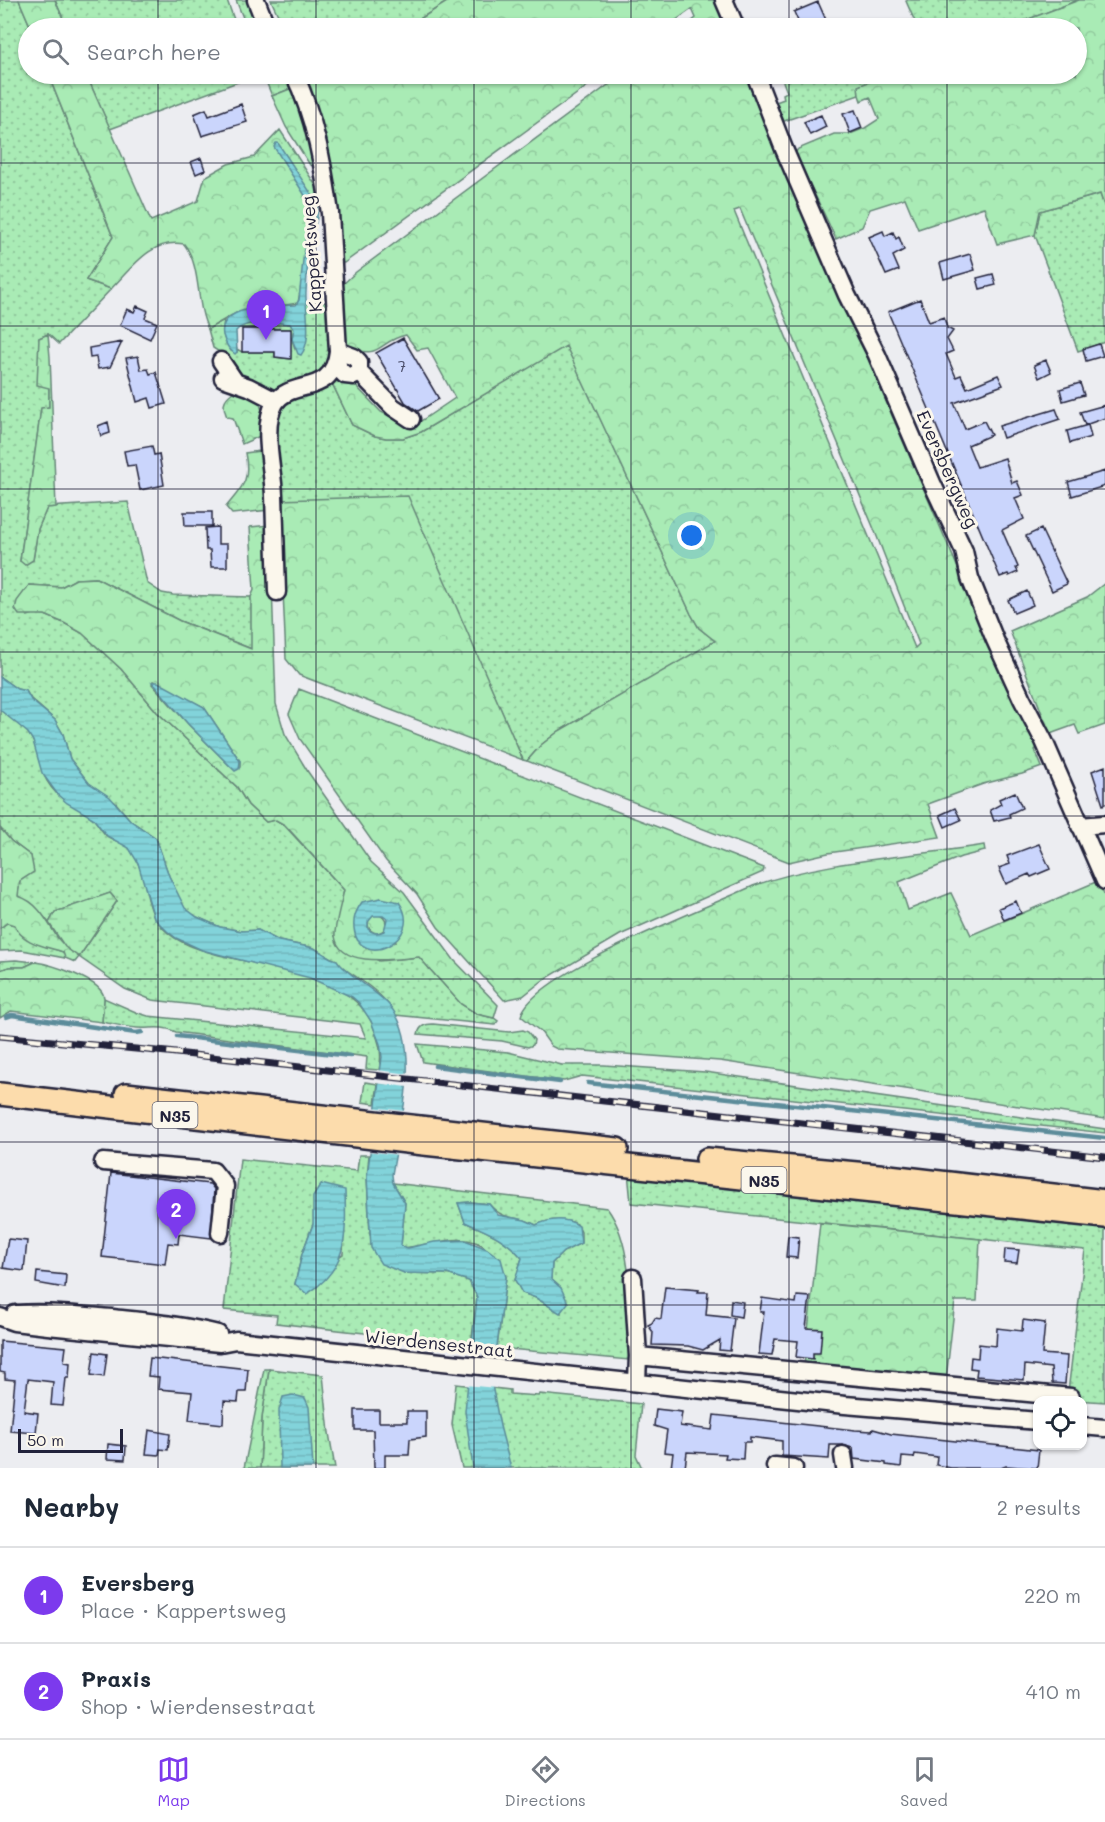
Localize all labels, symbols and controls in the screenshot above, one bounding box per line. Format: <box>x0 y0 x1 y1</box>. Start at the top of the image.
search box <box>18 18 1087 84</box>
icon: search <box>39 35 72 68</box>
text: Search here <box>87 37 221 66</box>
street label: Kappertsweg <box>295 195 327 313</box>
pin: 1 <box>246 290 286 340</box>
house number: 7 <box>398 356 406 376</box>
street label: Eversbergweg <box>911 406 985 532</box>
your location <box>677 521 706 550</box>
road number: N35 <box>152 1102 198 1128</box>
road number: N35 <box>742 1167 786 1193</box>
pin: 2 <box>156 1190 195 1239</box>
street label: Wierdensestraat <box>363 1323 515 1363</box>
map controls <box>1033 1396 1087 1450</box>
button: locate <box>1033 1396 1087 1450</box>
scale bar <box>18 1426 123 1454</box>
text: 50 m <box>27 1429 64 1450</box>
text: Nearby <box>24 1490 119 1524</box>
text: 2 results <box>997 1494 1081 1520</box>
text: Eversberg <box>81 1568 194 1597</box>
text: 1 <box>39 1582 48 1608</box>
text: 220 m <box>1024 1582 1081 1608</box>
text: Place · Kappertsweg <box>81 1597 286 1623</box>
text: Praxis <box>81 1664 151 1693</box>
text: 2 <box>38 1678 49 1704</box>
text: 410 m <box>1026 1678 1081 1704</box>
text: Shop · Wierdensestraat <box>81 1693 316 1719</box>
tab: Map <box>157 1753 190 1810</box>
tab: Directions <box>505 1753 586 1810</box>
tab: Saved <box>900 1753 948 1810</box>

